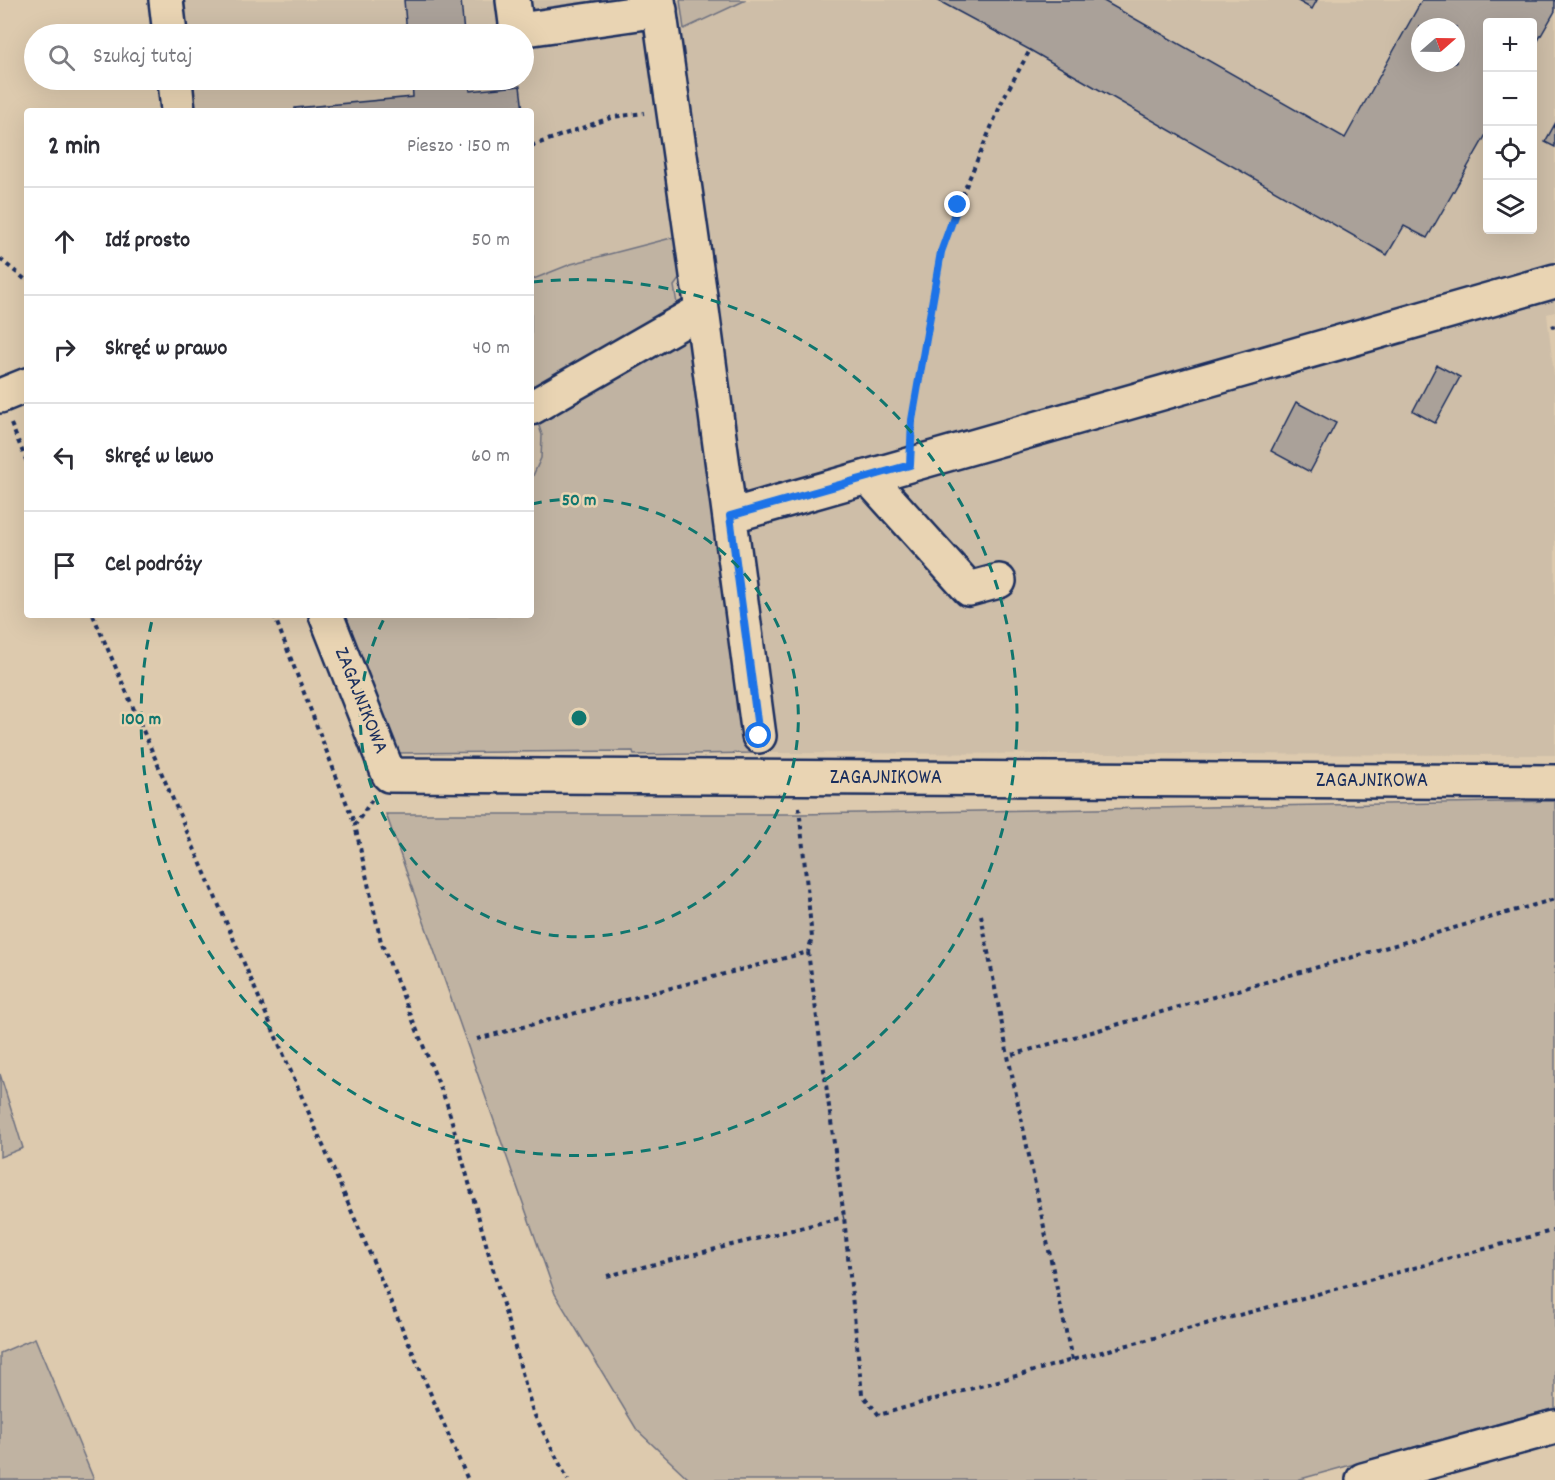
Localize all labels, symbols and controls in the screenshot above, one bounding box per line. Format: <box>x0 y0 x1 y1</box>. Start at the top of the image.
north arrow <box>1411 18 1465 72</box>
map controls <box>1483 18 1537 234</box>
button: + <box>1483 18 1537 72</box>
search box <box>24 24 534 90</box>
icon: search <box>45 41 78 74</box>
text: Szukaj tutaj <box>93 42 192 73</box>
button: − <box>1483 72 1537 126</box>
button: locate <box>1483 126 1537 180</box>
text: 2 min <box>48 129 100 166</box>
text: Pieszo · 150 m <box>407 133 510 161</box>
button: layers <box>1483 180 1537 234</box>
route end <box>944 191 970 217</box>
icon: ahead <box>48 225 81 258</box>
text: Idź prosto <box>105 226 190 257</box>
text: 50 m <box>472 227 510 255</box>
icon: right <box>48 333 81 366</box>
text: Skręć w prawo <box>105 334 227 365</box>
text: 40 m <box>472 335 510 363</box>
icon: left <box>48 441 81 474</box>
text: Skręć w lewo <box>105 442 214 473</box>
text: 60 m <box>471 443 510 471</box>
text: 50 m <box>562 489 596 514</box>
icon: arrive <box>48 549 81 582</box>
text: Cel podróży <box>105 550 201 581</box>
street label: ZAGAJNIKOWA <box>325 643 395 759</box>
text: 100 m <box>121 708 161 733</box>
centre of rings <box>569 708 589 728</box>
route start <box>745 722 771 748</box>
street label: ZAGAJNIKOWA <box>830 764 942 794</box>
street label: ZAGAJNIKOWA <box>1316 767 1428 797</box>

